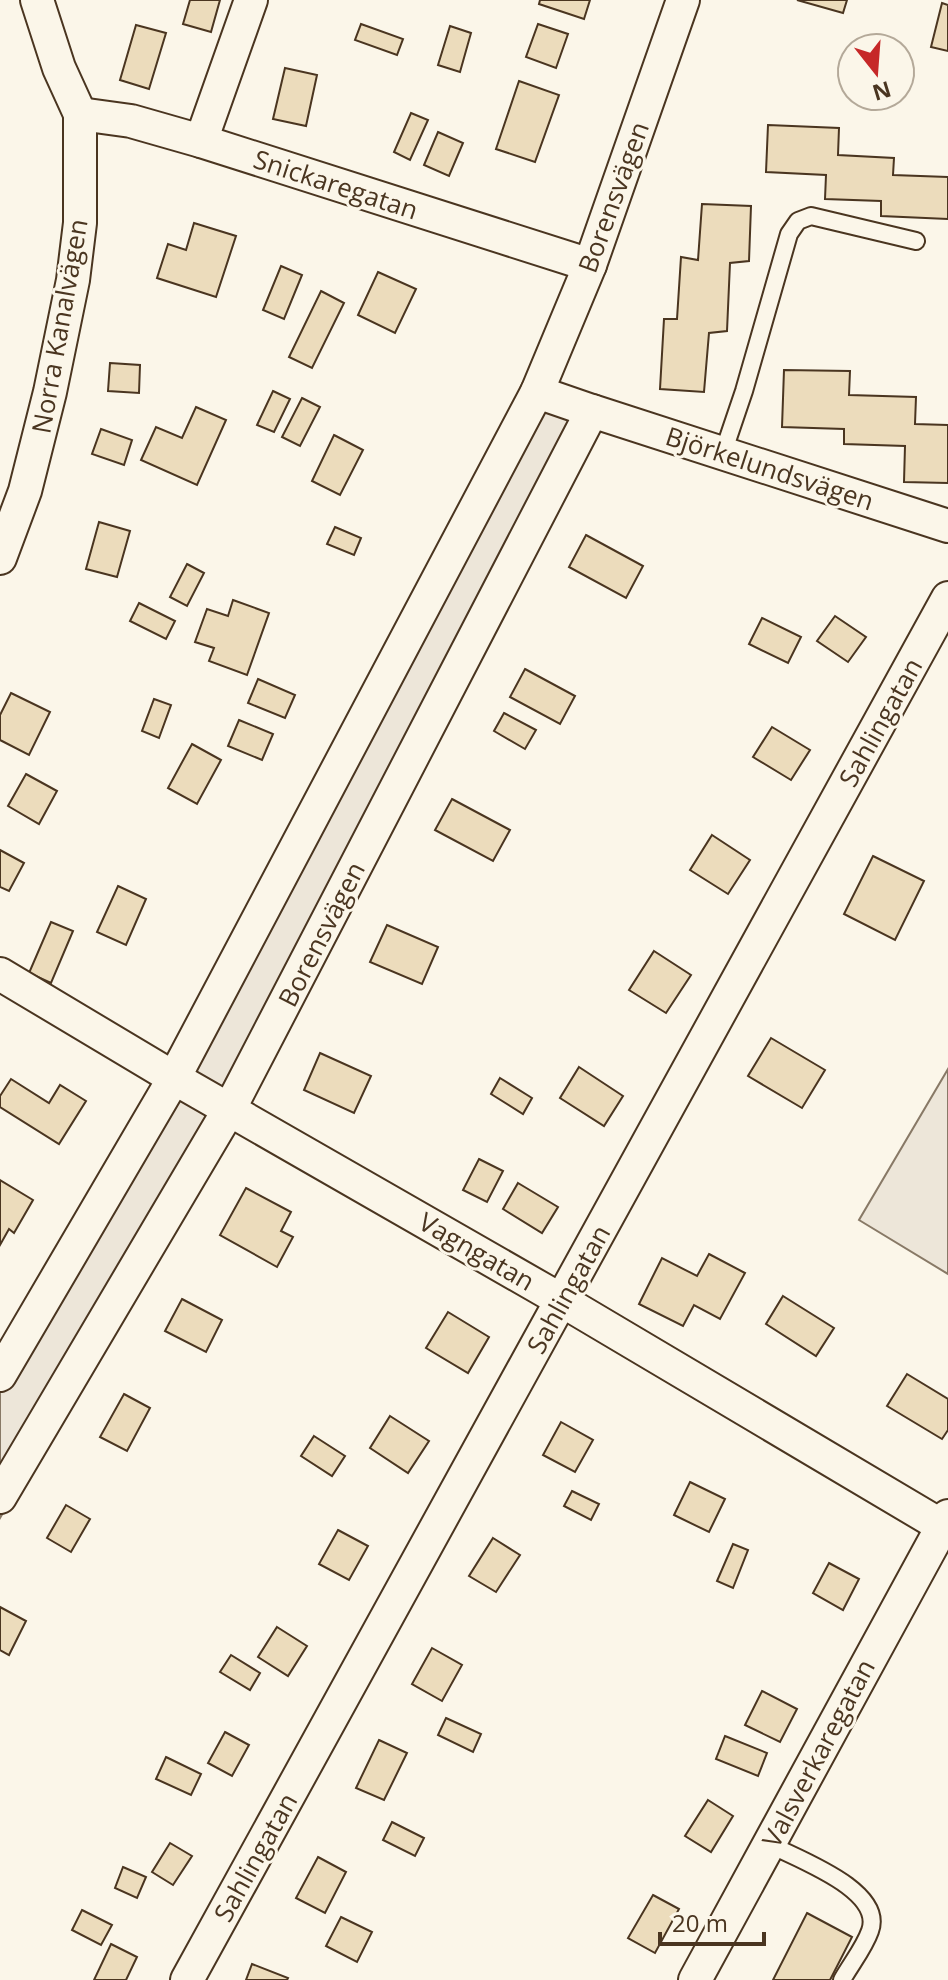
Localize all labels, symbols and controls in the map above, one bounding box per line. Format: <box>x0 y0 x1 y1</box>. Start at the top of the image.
north arrow <box>836 32 916 112</box>
text: N <box>869 75 895 109</box>
street label: Borensvägen <box>569 117 657 277</box>
street label: Snickaregatan <box>249 140 423 228</box>
street label: Norra Kanalvägen <box>22 216 96 436</box>
street label: Björkelundsvägen <box>661 417 879 519</box>
street label: Sahlingatan <box>830 651 930 793</box>
street label: Borensvägen <box>269 855 373 1013</box>
street label: Vagngatan <box>412 1203 542 1299</box>
street label: Sahlingatan <box>518 1218 618 1360</box>
street label: Valsverkaregatan <box>753 1652 883 1854</box>
street label: Sahlingatan <box>205 1786 305 1928</box>
scale bar <box>660 1896 764 1946</box>
text: 20 m <box>672 1906 728 1939</box>

